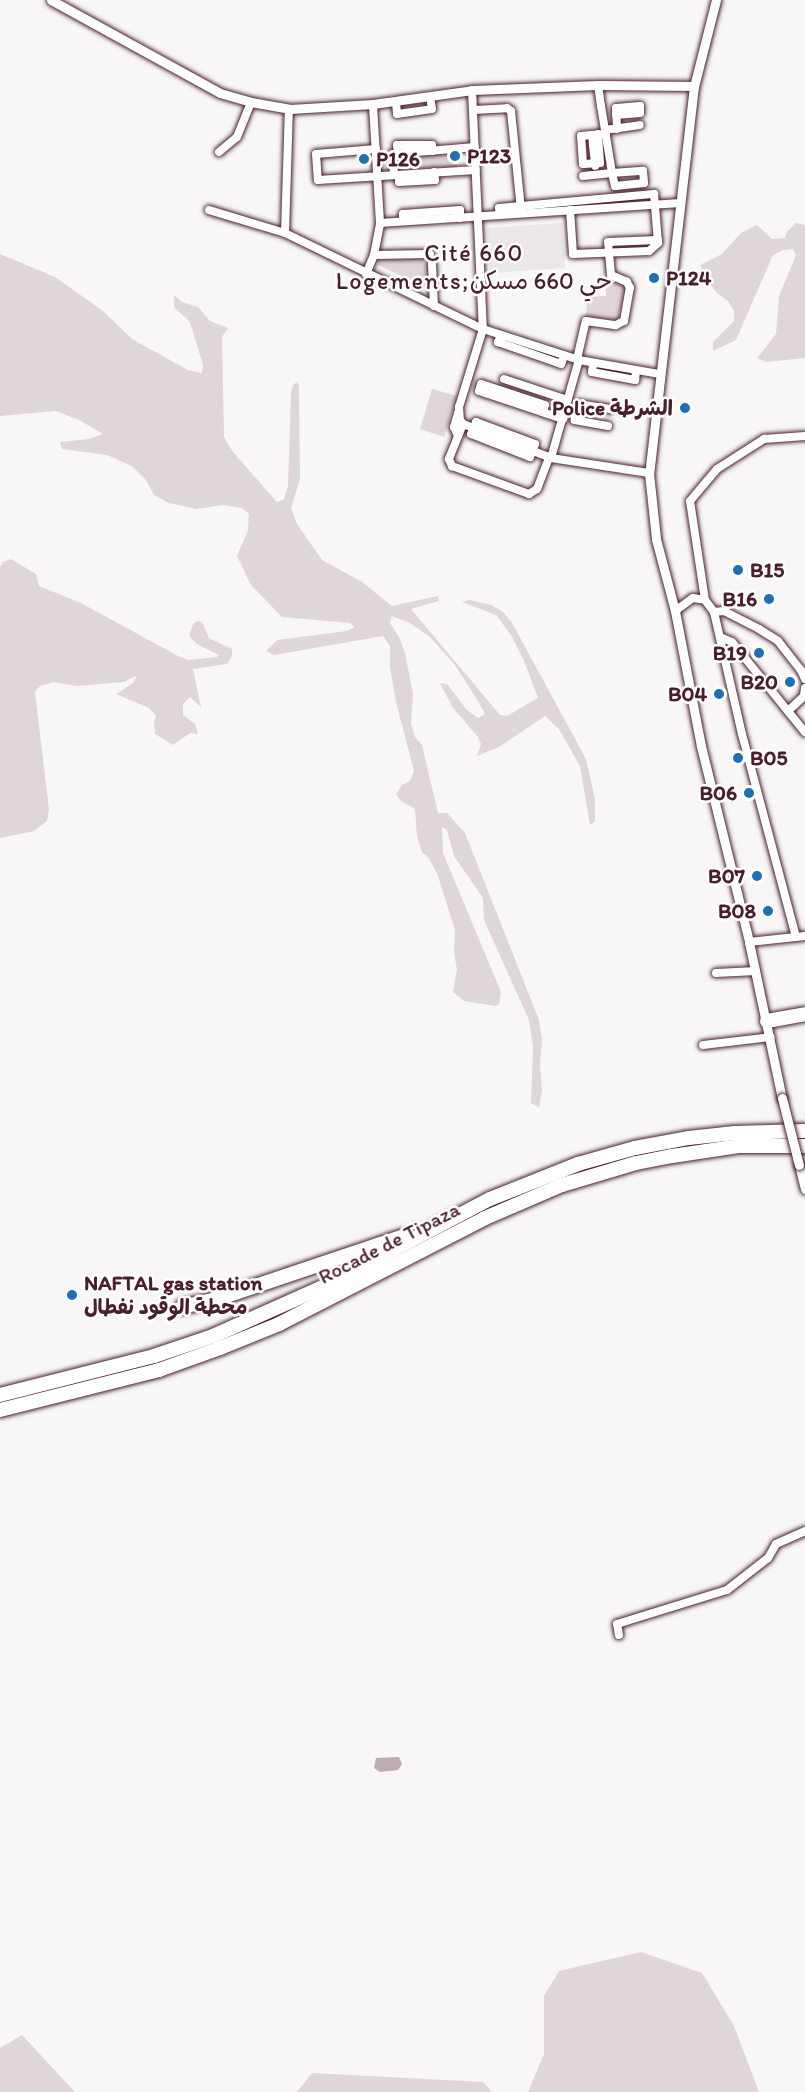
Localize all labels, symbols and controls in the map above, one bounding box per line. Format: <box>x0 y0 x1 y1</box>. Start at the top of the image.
place label: P123 <box>467 143 511 169</box>
place label: P126 <box>376 146 420 172</box>
marker: P123 <box>448 149 462 163</box>
marker: P126 <box>357 152 371 166</box>
district label: Cité 660 Logements;حي 660 مسكن <box>344 239 604 295</box>
place label: P124 <box>666 265 711 291</box>
marker: P124 <box>647 271 661 285</box>
place label: Police الشرطة <box>552 395 673 421</box>
marker: Police الشرطة <box>678 401 692 415</box>
place label: B15 <box>750 557 784 583</box>
marker: B15 <box>731 563 745 577</box>
place label: B16 <box>723 586 757 612</box>
marker: B16 <box>762 592 776 606</box>
place label: B19 <box>713 640 747 666</box>
marker: B19 <box>752 646 766 660</box>
place label: B20 <box>740 669 778 695</box>
marker: B20 <box>783 675 797 689</box>
place label: B04 <box>668 681 707 707</box>
marker: B04 <box>712 687 726 701</box>
place label: B05 <box>750 745 788 771</box>
marker: B05 <box>731 751 745 765</box>
place label: B06 <box>699 780 737 806</box>
marker: B06 <box>742 786 756 800</box>
place label: B07 <box>708 863 745 889</box>
marker: B07 <box>750 869 764 883</box>
place label: B08 <box>718 898 756 924</box>
marker: B08 <box>761 904 775 918</box>
street label: Rocade de Tipaza <box>314 1197 464 1289</box>
place label: NAFTAL gas station محطة الوقود نفطال <box>84 1270 263 1320</box>
marker: NAFTAL gas station محطة الوقود نفطال <box>65 1288 79 1302</box>

